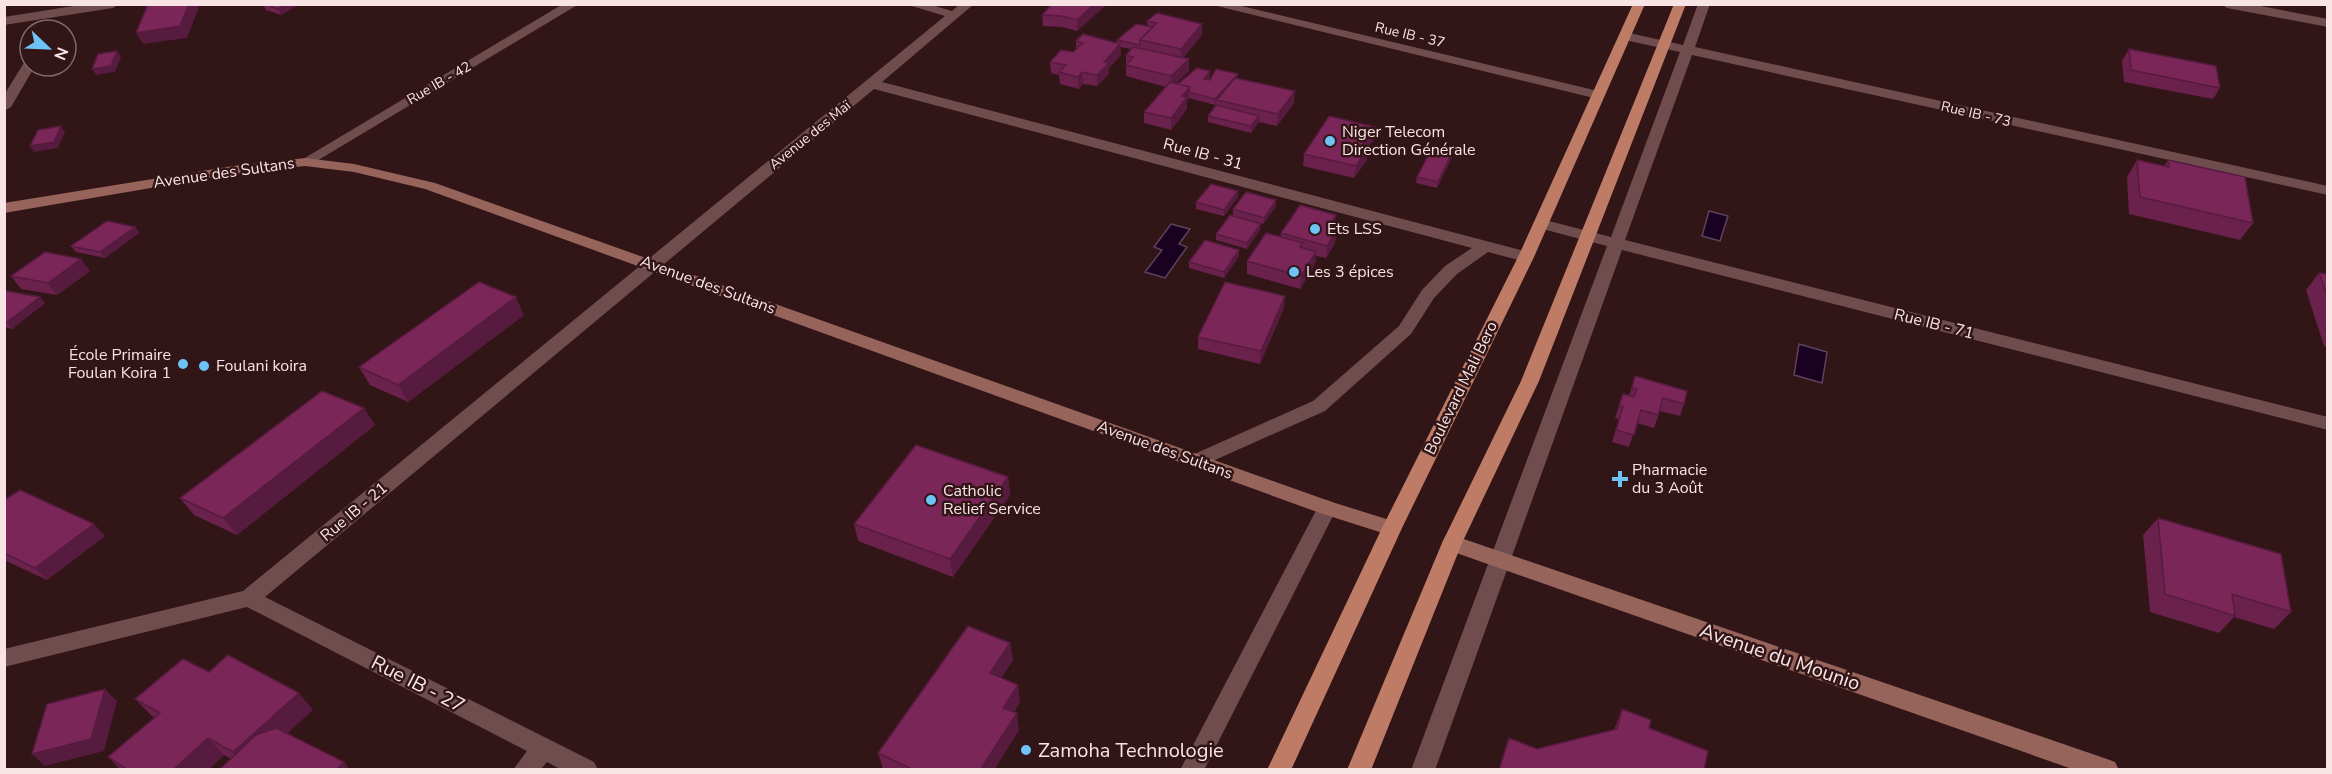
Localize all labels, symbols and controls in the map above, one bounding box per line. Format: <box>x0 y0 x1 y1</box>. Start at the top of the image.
north arrow <box>18 18 78 78</box>
street label: Rue IB - 37 <box>1373 18 1447 52</box>
text: N <box>48 44 73 63</box>
street label: Rue IB - 42 <box>403 57 475 109</box>
street label: Avenue des Maï <box>765 96 855 174</box>
street label: Rue IB - 73 <box>1939 97 2013 131</box>
place label: Niger Telecom Direction Générale <box>1342 121 1476 161</box>
street label: Rue IB - 31 <box>1161 133 1245 175</box>
marker: Niger Telecom Direction Générale <box>1323 134 1337 148</box>
street label: Avenue des Sultans <box>152 152 296 194</box>
place label: Ets LSS <box>1327 218 1382 240</box>
marker: Ets LSS <box>1308 222 1322 236</box>
street label: Avenue des Sultans <box>637 250 779 320</box>
place label: Les 3 épices <box>1306 261 1394 283</box>
marker: Les 3 épices <box>1287 265 1301 279</box>
street label: Rue IB - 71 <box>1892 303 1976 345</box>
street label: Boulevard Mali Bero <box>1419 317 1503 458</box>
place label: École Primaire Foulan Koira 1 <box>68 344 171 384</box>
place label: Foulani koira <box>216 355 307 377</box>
marker: École Primaire Foulan Koira 1 <box>176 357 190 371</box>
marker: Foulani koira <box>197 359 211 373</box>
street label: Avenue des Sultans <box>1094 415 1236 485</box>
place label: Pharmacie du 3 Août <box>1632 459 1707 499</box>
marker: Pharmacie du 3 Août <box>1613 472 1627 486</box>
street label: Rue IB - 21 <box>316 477 392 547</box>
place label: Catholic Relief Service <box>943 480 1041 520</box>
marker: Catholic Relief Service <box>924 493 938 507</box>
street label: Avenue du Mounio <box>1696 617 1864 697</box>
street label: Rue IB - 27 <box>367 649 469 719</box>
place label: Zamoha Technologie <box>1038 737 1224 764</box>
marker: Zamoha Technologie <box>1019 743 1033 757</box>

